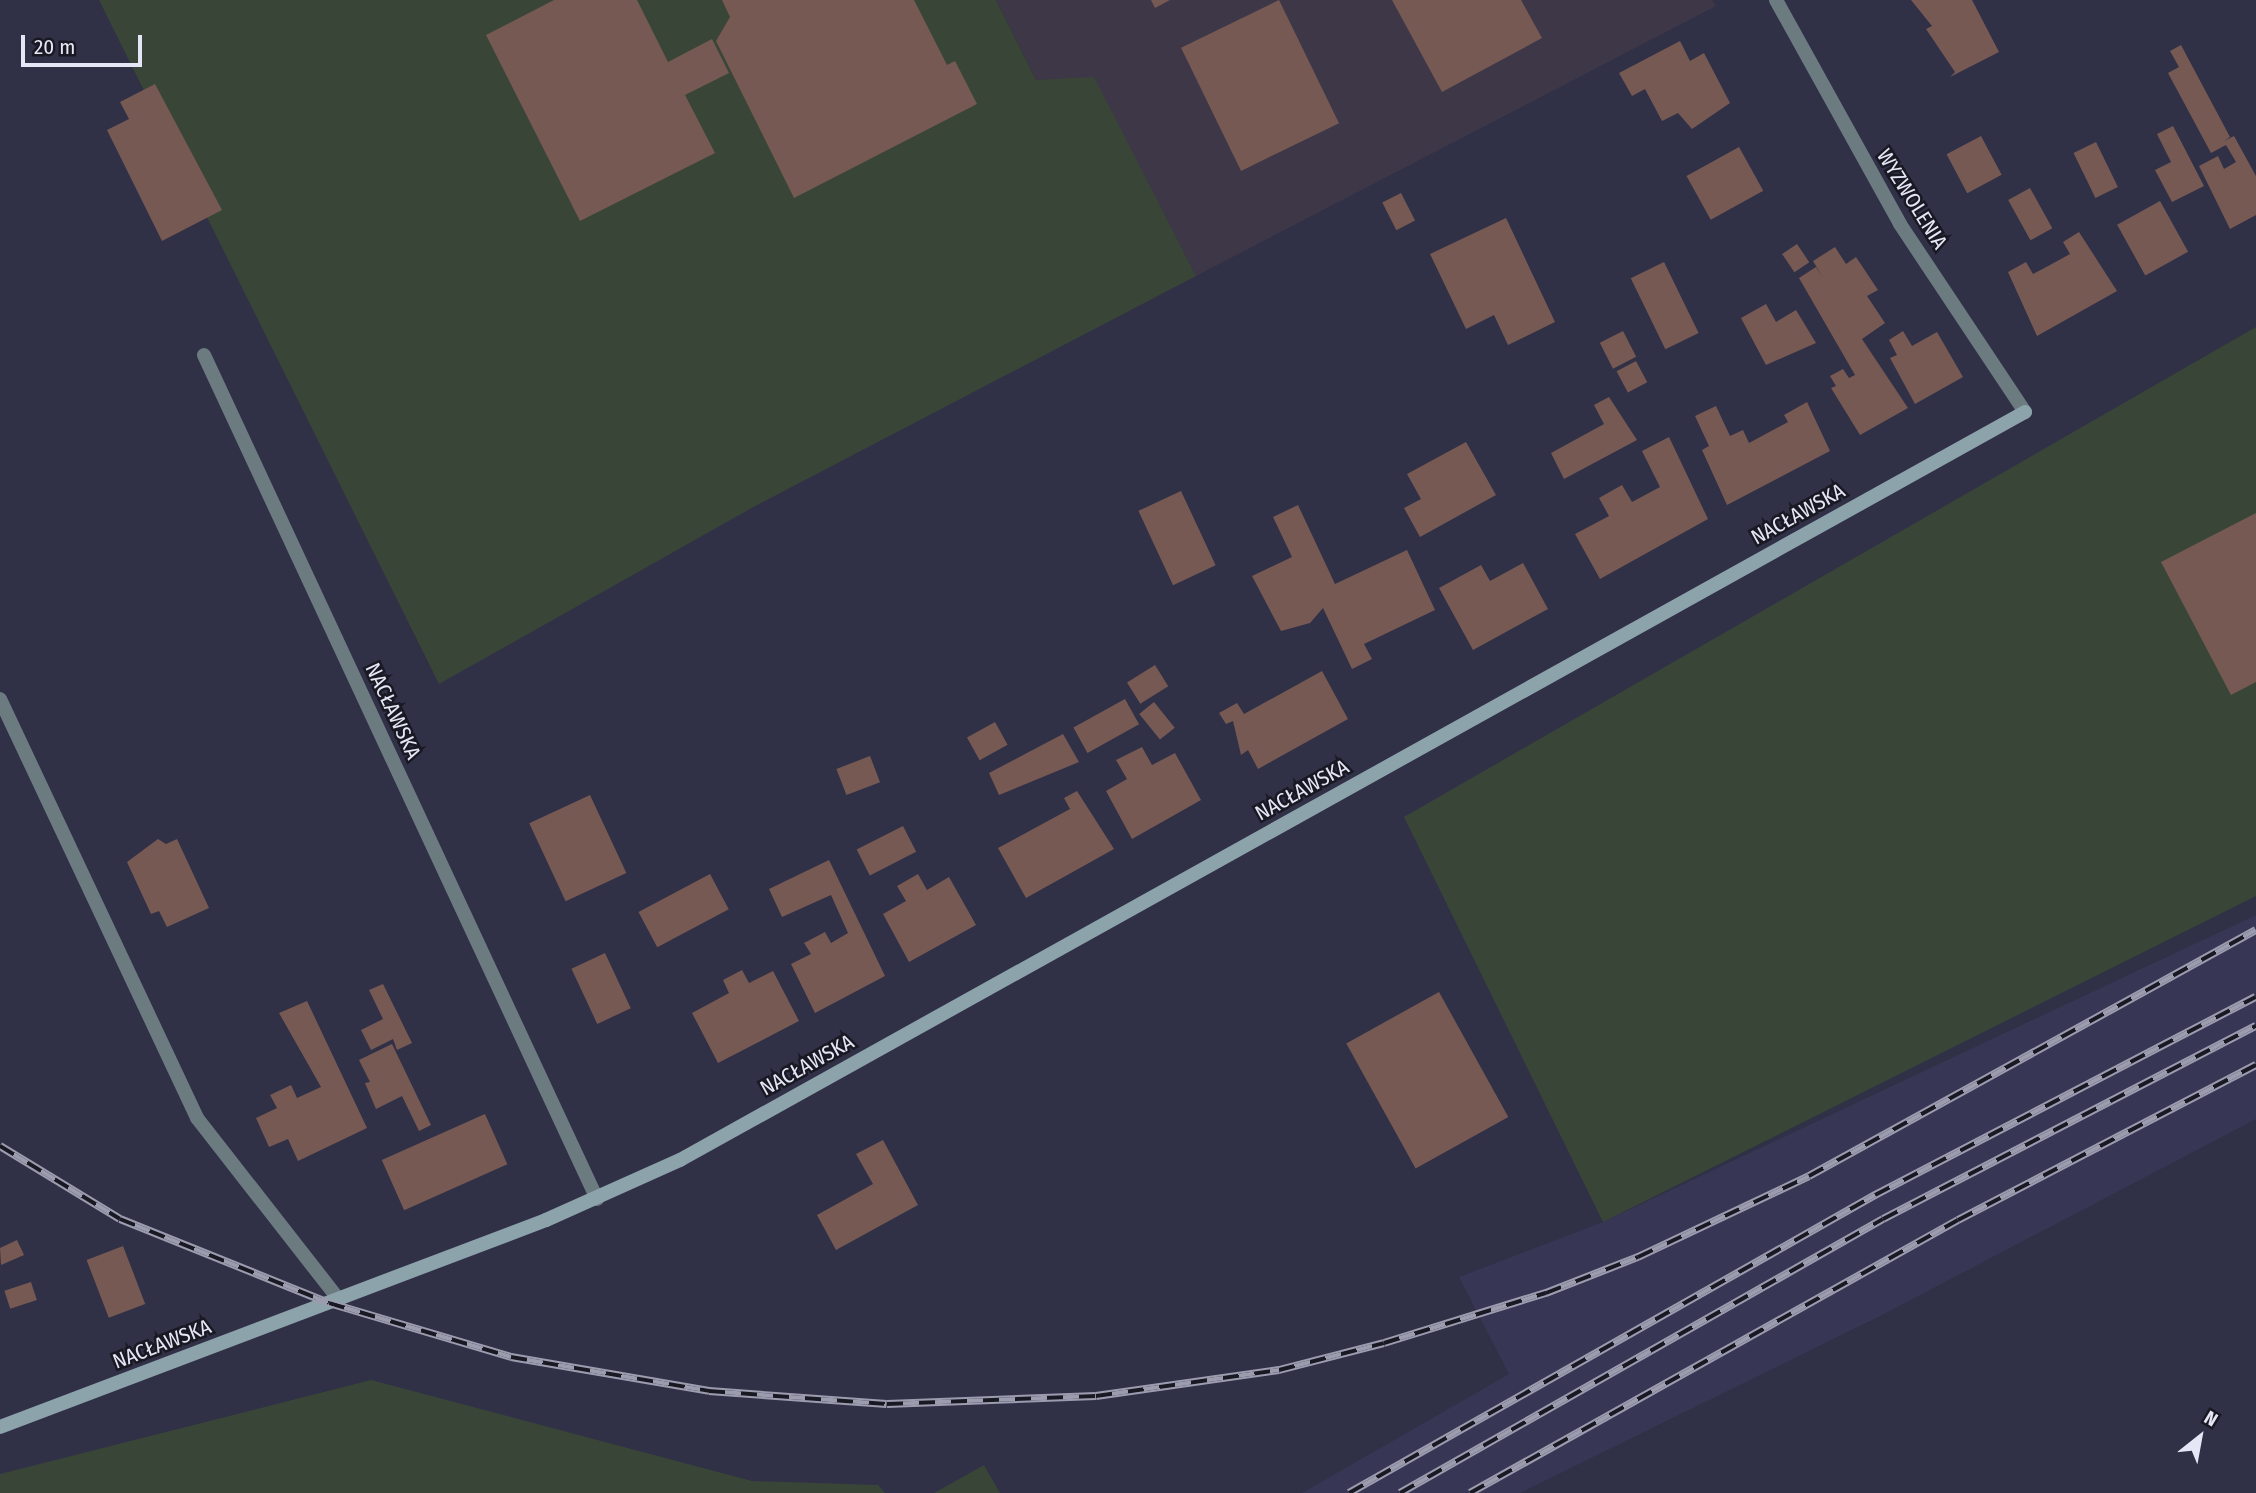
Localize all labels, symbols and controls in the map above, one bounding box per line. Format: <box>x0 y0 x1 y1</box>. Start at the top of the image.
scale bar <box>24 21 145 65</box>
text: 20 m <box>34 34 75 60</box>
street label: WYZWOLENIA <box>1871 144 1953 254</box>
street label: NACŁAWSKA <box>1747 478 1849 550</box>
street label: NACŁAWSKA <box>360 659 426 763</box>
street label: NACŁAWSKA <box>1251 754 1353 826</box>
street label: NACŁAWSKA <box>756 1029 858 1101</box>
street label: NACŁAWSKA <box>109 1314 215 1374</box>
north arrow <box>2165 1402 2235 1472</box>
text: N <box>2200 1406 2222 1431</box>

